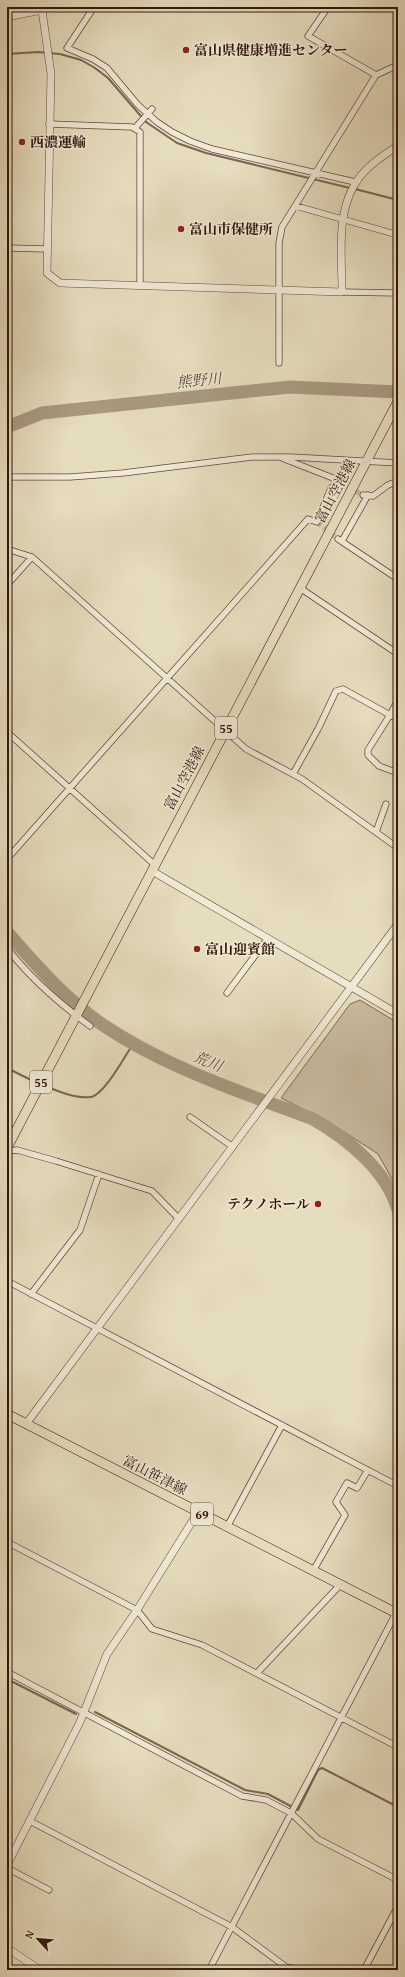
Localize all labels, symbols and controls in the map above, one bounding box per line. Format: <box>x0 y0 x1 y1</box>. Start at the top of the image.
place label: 富山県健康増進センター <box>194 40 347 60</box>
marker: 富山県健康増進センター <box>181 45 191 55</box>
place label: 西濃運輸 <box>30 132 86 152</box>
marker: 西濃運輸 <box>17 137 27 147</box>
place label: 富山市保健所 <box>189 219 273 239</box>
marker: 富山市保健所 <box>176 224 186 234</box>
water label: 熊野川 <box>176 367 224 393</box>
street label: 富山空港線 <box>310 455 360 527</box>
road number: 55 <box>215 717 237 739</box>
street label: 富山空港線 <box>159 742 209 814</box>
place label: 富山迎賓館 <box>205 939 275 959</box>
marker: 富山迎賓館 <box>192 944 202 954</box>
water label: 荒川 <box>190 1046 228 1077</box>
road number: 55 <box>30 1071 52 1093</box>
place label: テクノホール <box>227 1194 310 1214</box>
marker: テクノホール <box>313 1199 323 1209</box>
street label: 富山笹津線 <box>119 1450 191 1500</box>
road number: 69 <box>191 1503 213 1525</box>
north arrow <box>18 1919 58 1959</box>
text: N <box>20 1927 38 1941</box>

